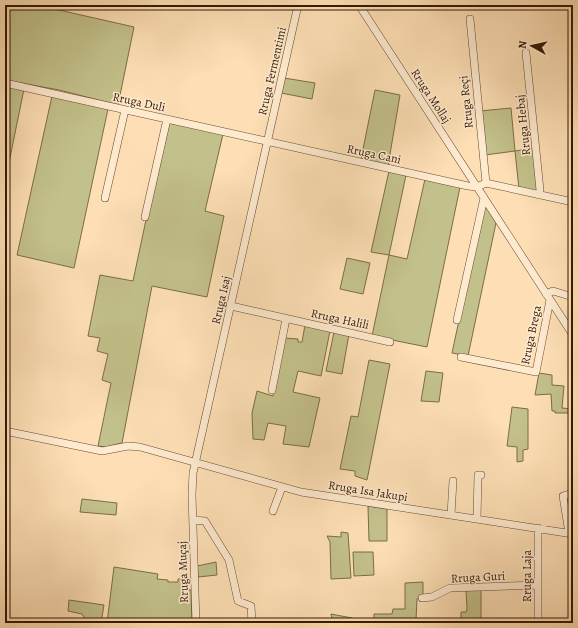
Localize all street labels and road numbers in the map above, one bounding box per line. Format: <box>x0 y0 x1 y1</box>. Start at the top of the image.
street label: Rruga Fermentimi <box>254 25 290 117</box>
street label: Rruga Mollaj <box>407 65 455 127</box>
street label: Rruga Reçi <box>455 75 477 129</box>
street label: Rruga Duli <box>111 89 167 115</box>
street label: Rruga Hebaj <box>512 94 534 156</box>
street label: Rruga Cani <box>345 140 403 168</box>
street label: Rruga Isaj <box>208 274 234 326</box>
street label: Rruga Brega <box>517 303 545 366</box>
street label: Rruga Halili <box>309 305 371 333</box>
street label: Rruga Isa Jakupi <box>327 477 409 505</box>
street label: Rruga Muçaj <box>174 541 192 603</box>
street label: Rruga Laja <box>519 549 535 602</box>
street label: Rruga Guri <box>450 568 506 586</box>

